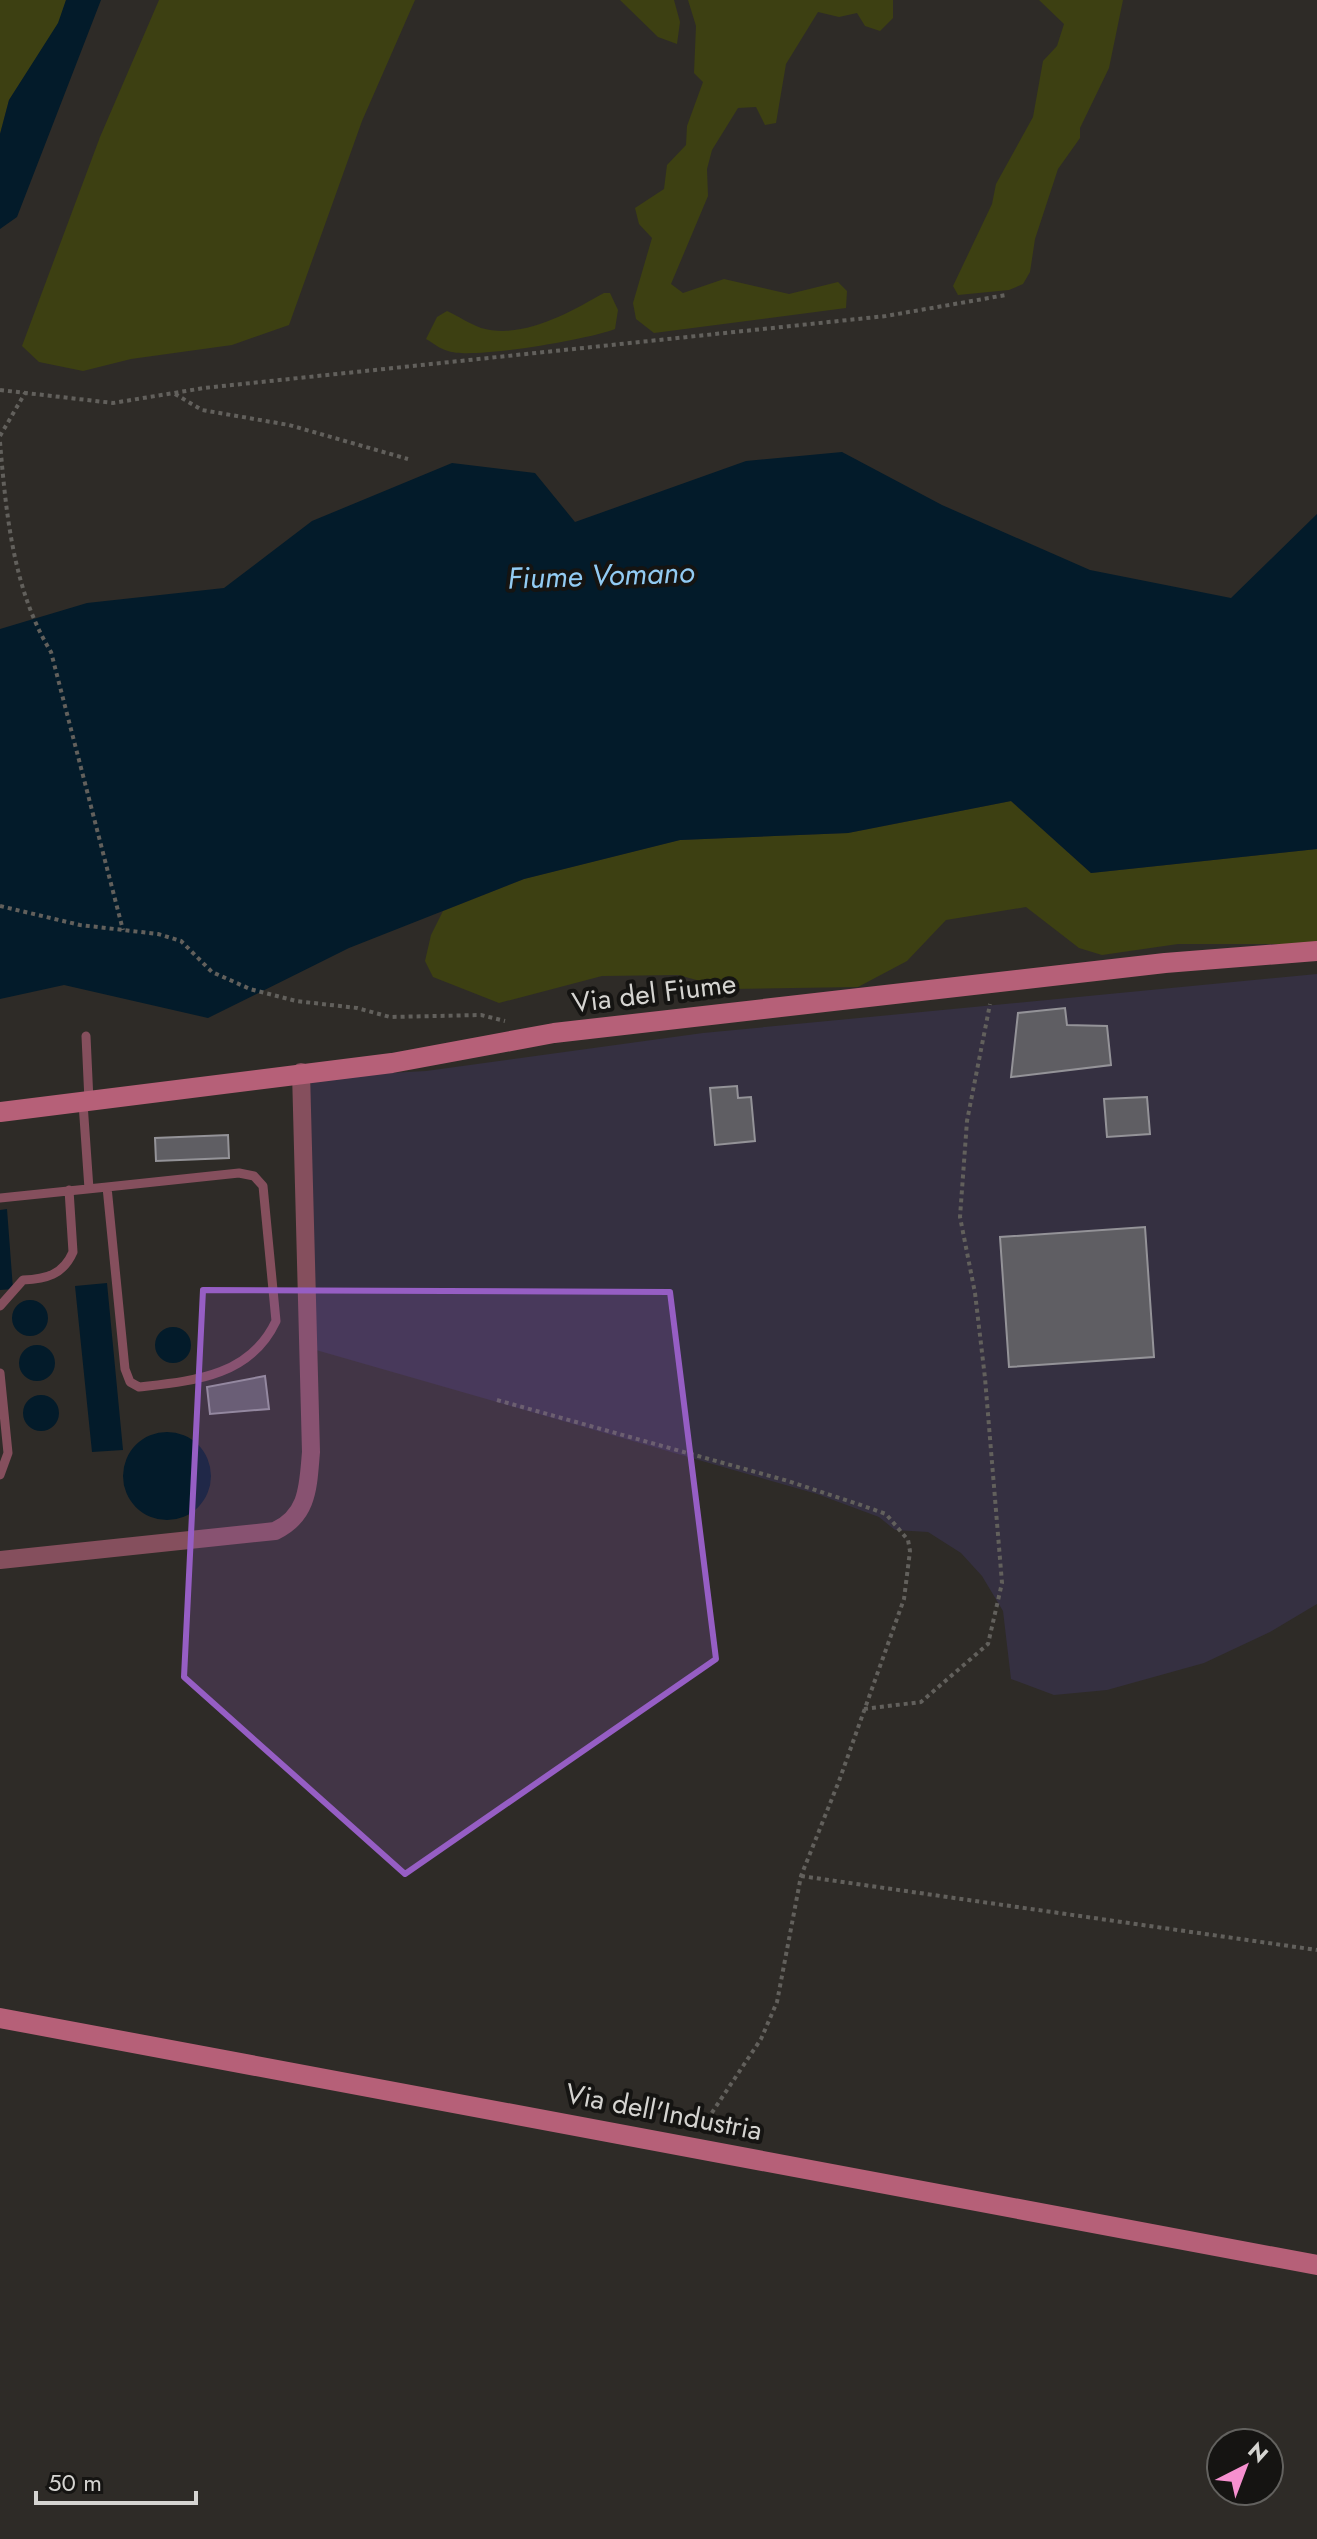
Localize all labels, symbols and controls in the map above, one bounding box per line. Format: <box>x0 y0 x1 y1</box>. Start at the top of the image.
water label: Fiume Vomano <box>507 550 695 600</box>
street label: Via del Fiume <box>570 963 738 1023</box>
street label: Via dell'Industria <box>562 2073 766 2151</box>
north arrow <box>1205 2427 1285 2507</box>
text: N <box>1241 2434 1276 2470</box>
scale bar <box>36 2455 196 2505</box>
text: 50 m <box>48 2465 102 2500</box>

